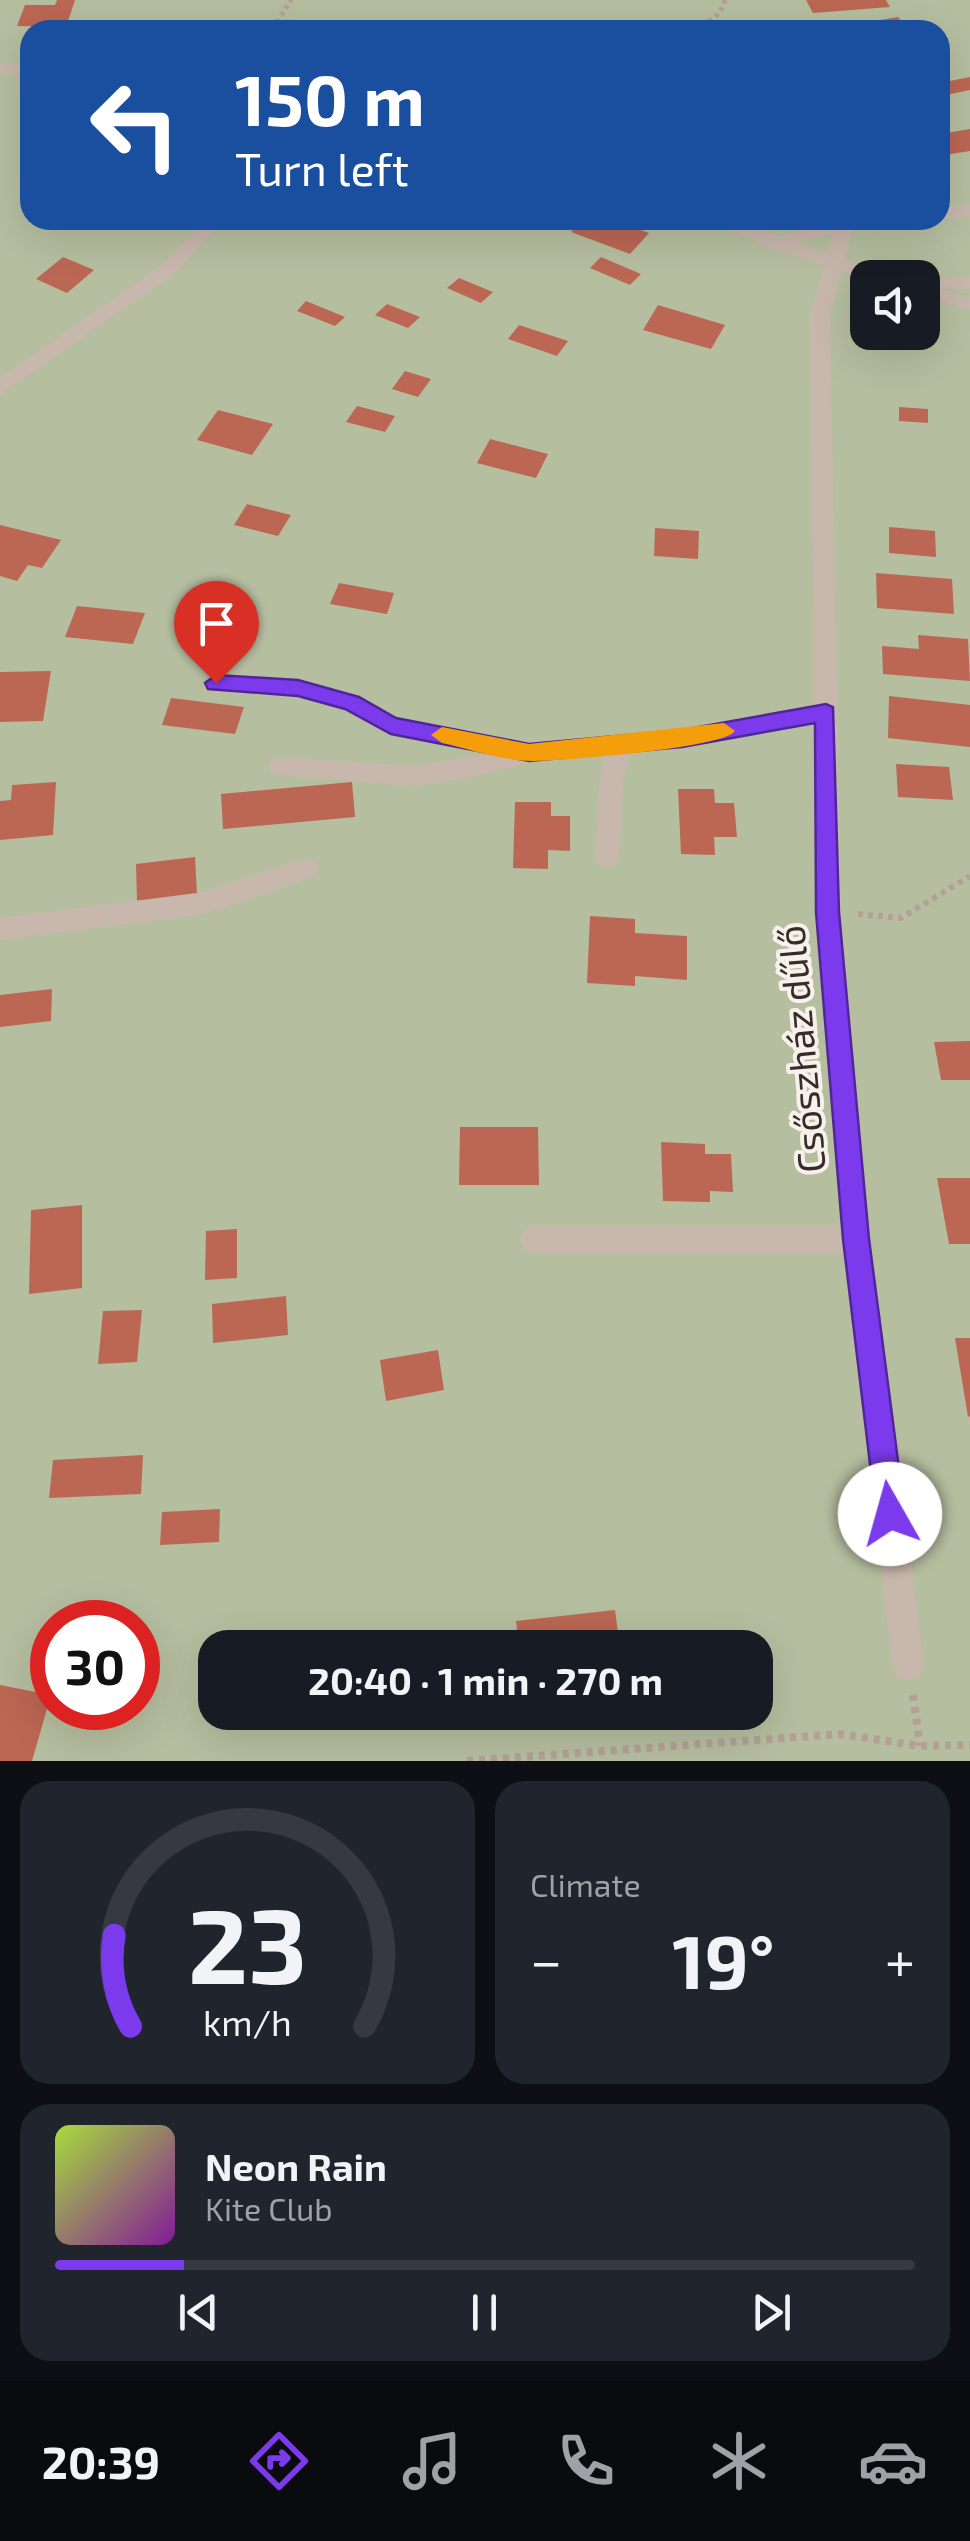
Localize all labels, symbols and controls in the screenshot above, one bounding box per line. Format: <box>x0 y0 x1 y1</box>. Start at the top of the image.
text: 150 m <box>235 56 425 140</box>
icon: left <box>70 60 200 190</box>
text: Turn left <box>235 141 409 195</box>
map controls <box>850 260 940 350</box>
button: sound <box>850 260 940 350</box>
pin <box>174 581 259 684</box>
icon: arrive <box>189 596 244 651</box>
street label: Csőszház dűlő <box>766 923 834 1175</box>
position arrow <box>838 1462 942 1566</box>
speed limit sign: 30 <box>30 1600 160 1730</box>
text: 20:40 · 1 min · 270 m <box>308 1657 663 1703</box>
text: Climate <box>530 1865 641 1903</box>
text: 23 <box>188 1880 307 2005</box>
text: 19° <box>672 1914 775 2004</box>
text: − <box>530 1926 562 1992</box>
text: + <box>885 1926 915 1992</box>
text: km/h <box>203 2000 292 2043</box>
text: Neon Rain <box>205 2143 387 2189</box>
text: Kite Club <box>205 2189 333 2227</box>
icon: previous <box>171 2285 226 2340</box>
icon: pause <box>457 2285 512 2340</box>
icon: next <box>744 2285 799 2340</box>
icon: directions <box>244 2426 314 2496</box>
icon: music <box>397 2426 467 2496</box>
icon: phone <box>551 2426 621 2496</box>
icon: climate <box>704 2426 774 2496</box>
icon: car <box>858 2426 928 2496</box>
text: 20:39 <box>42 2434 160 2488</box>

